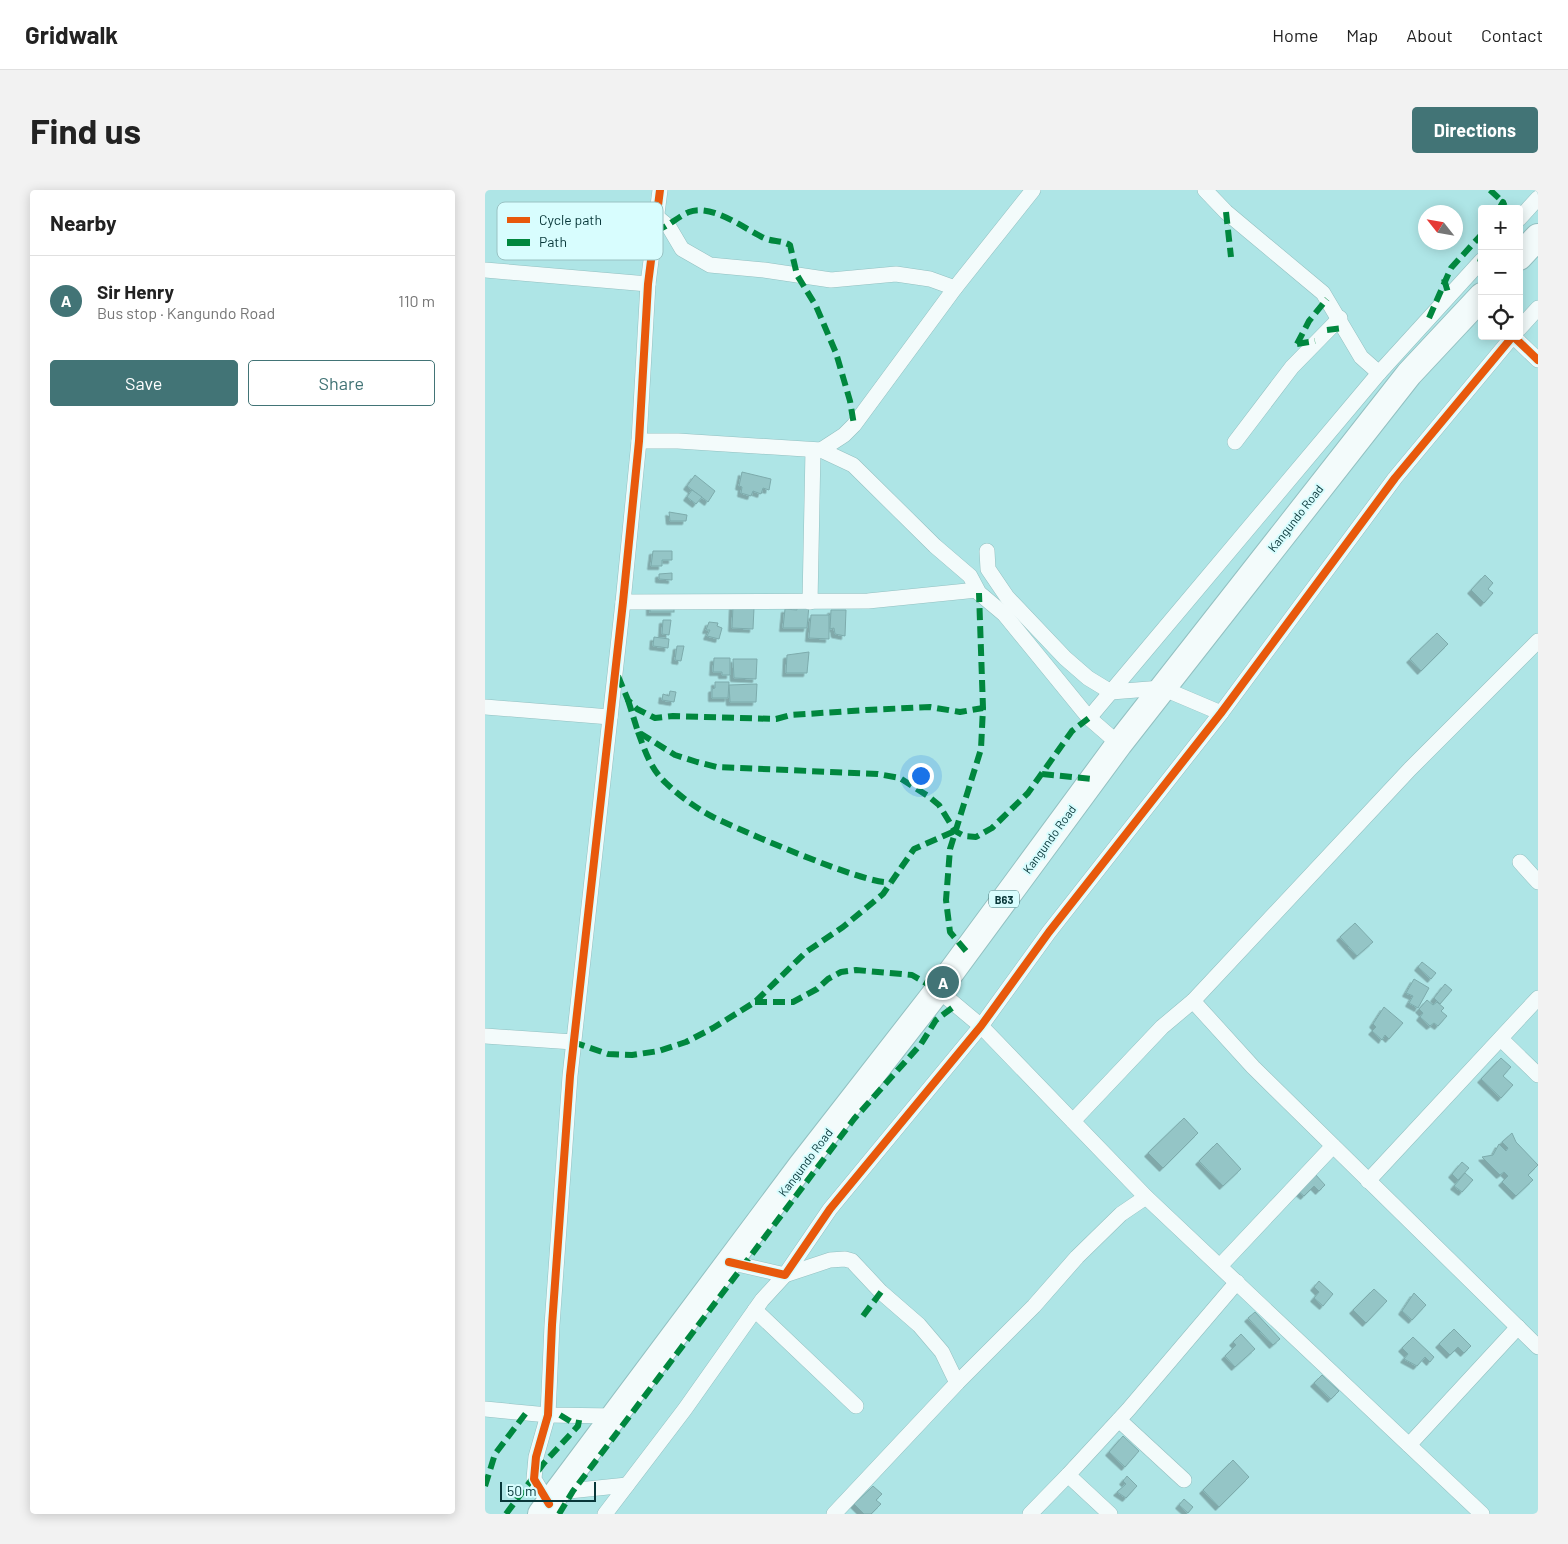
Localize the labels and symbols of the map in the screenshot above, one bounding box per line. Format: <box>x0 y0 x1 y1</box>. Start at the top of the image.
legend <box>497 202 663 260</box>
north arrow <box>1418 205 1463 250</box>
text: Cycle path <box>539 211 602 228</box>
text: Path <box>539 233 567 250</box>
street label: Kangundo Road <box>1264 482 1326 554</box>
your location <box>908 763 934 789</box>
street label: Kangundo Road <box>1019 802 1079 876</box>
road number: B63 <box>989 891 1019 908</box>
pin: A <box>927 963 959 1001</box>
street label: Kangundo Road <box>775 1125 835 1199</box>
scale bar <box>500 1479 596 1502</box>

